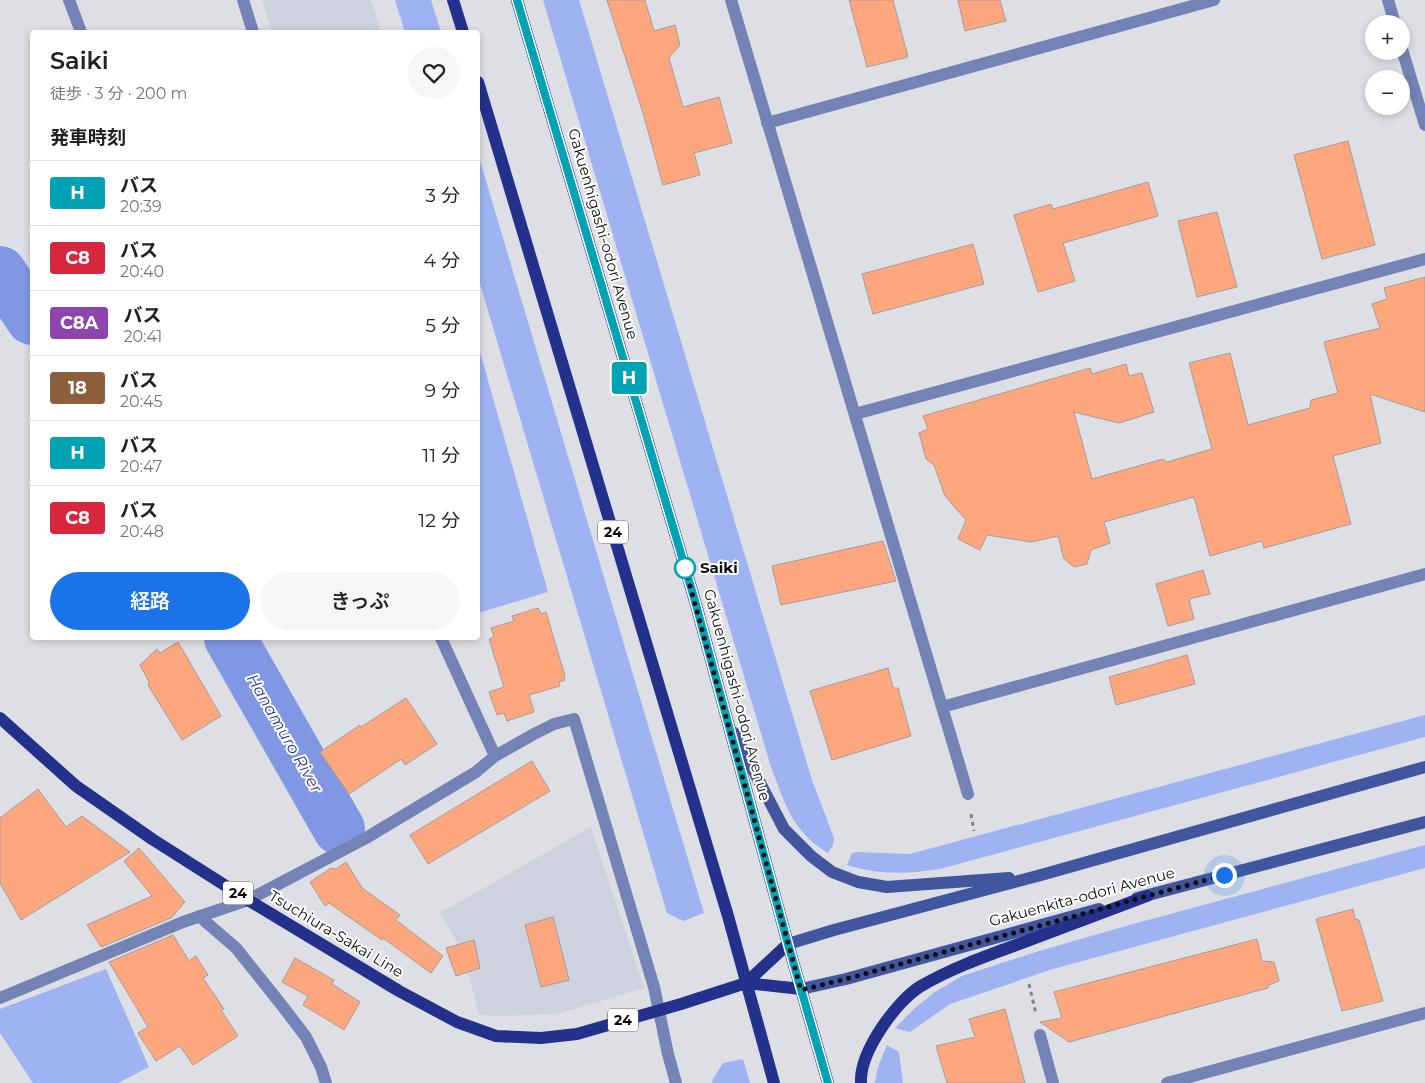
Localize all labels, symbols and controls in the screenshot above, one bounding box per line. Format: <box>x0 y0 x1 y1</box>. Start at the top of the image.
map controls <box>1365 15 1410 115</box>
button: + <box>1365 15 1410 60</box>
text: Saiki <box>50 46 109 75</box>
button: heart <box>408 47 460 99</box>
button: − <box>1365 70 1410 115</box>
text: 徒歩 · 3 分 · 200 m <box>50 84 187 103</box>
text: 発車時刻 <box>50 126 126 149</box>
street label: Gakuenhigashi-odori Avenue <box>564 126 643 342</box>
text: バス <box>120 174 158 197</box>
text: H <box>70 182 85 204</box>
text: 3 分 <box>425 184 460 207</box>
text: 20:39 <box>120 197 162 216</box>
text: バス <box>120 239 158 262</box>
text: C8 <box>65 247 90 269</box>
text: 4 分 <box>423 249 460 272</box>
text: 20:40 <box>120 262 164 281</box>
text: バス <box>123 304 161 327</box>
text: C8A <box>60 312 98 334</box>
text: 5 分 <box>425 314 460 337</box>
text: 20:41 <box>123 327 162 346</box>
line badge: H <box>613 362 645 394</box>
text: H <box>622 367 636 389</box>
text: バス <box>120 369 158 392</box>
text: 18 <box>68 377 87 399</box>
text: 9 分 <box>424 379 460 402</box>
text: 20:45 <box>120 392 163 411</box>
text: バス <box>120 434 158 457</box>
text: H <box>70 442 85 464</box>
text: 11 分 <box>422 444 460 467</box>
text: 20:47 <box>120 457 162 476</box>
text: バス <box>120 499 158 522</box>
text: C8 <box>65 507 90 529</box>
text: 12 分 <box>418 509 460 532</box>
road number: 24 <box>598 520 628 544</box>
text: 20:48 <box>120 522 164 541</box>
marker: Saiki <box>674 557 696 579</box>
place label: Saiki <box>700 558 738 577</box>
button: 経路 <box>50 572 250 630</box>
button: きっぷ <box>260 572 460 630</box>
street label: Gakuenhigashi-odori Avenue <box>700 587 775 803</box>
water label: Hanamuro River <box>243 670 327 797</box>
street label: Gakuenkita-odori Avenue <box>987 863 1177 930</box>
your location <box>1212 863 1237 888</box>
road number: 24 <box>223 881 253 904</box>
street label: Tsuchiura-Sakai Line <box>266 886 407 981</box>
road number: 24 <box>608 1008 638 1032</box>

